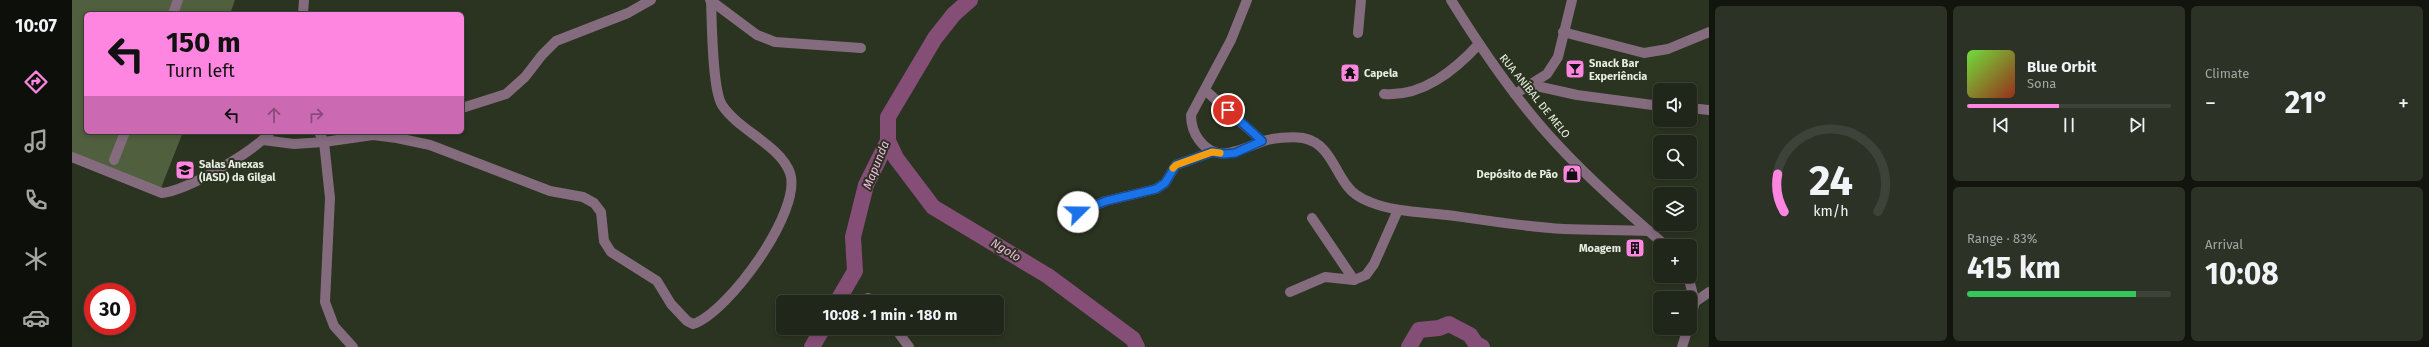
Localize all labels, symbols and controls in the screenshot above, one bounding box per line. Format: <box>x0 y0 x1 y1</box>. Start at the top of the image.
text: 10:07 <box>15 15 57 37</box>
text: 150 m <box>166 26 241 59</box>
icon: left <box>100 28 152 80</box>
street label: RUA ANÍBAL DE MELO <box>1497 51 1573 141</box>
place label: Snack Bar Experiência <box>1589 57 1647 83</box>
bar icon: Snack Bar Experiência <box>1564 58 1586 80</box>
text: Blue Orbit <box>2027 58 2096 76</box>
text: Turn left <box>166 60 235 82</box>
temple icon: Capela <box>1339 62 1361 84</box>
text: Climate <box>2205 66 2249 81</box>
place label: Capela <box>1364 67 1398 80</box>
icon: directions <box>22 68 50 96</box>
text: Sona <box>2027 76 2056 91</box>
map controls <box>1653 83 1697 335</box>
button: sound <box>1653 83 1697 127</box>
text: 21° <box>2285 85 2329 121</box>
text: − <box>2205 90 2216 117</box>
text: + <box>2398 90 2409 117</box>
pin <box>1211 93 1245 127</box>
icon: arrive <box>1217 99 1239 121</box>
icon: left <box>221 104 243 126</box>
icon: ahead <box>263 104 285 126</box>
icon: right <box>305 104 327 126</box>
icon: previous <box>1990 114 2012 136</box>
icon: pause <box>2058 114 2080 136</box>
icon: next <box>2126 114 2148 136</box>
icon: music <box>22 127 50 155</box>
button: search <box>1653 135 1697 179</box>
water label: Mapunda <box>860 139 892 191</box>
text: 24 <box>1809 155 1853 205</box>
place label: Salas Anexas (IASD) da Gilgal <box>199 158 276 184</box>
school or university icon: Salas Anexas (IASD) da Gilgal <box>174 159 196 181</box>
shop icon: Depósito de Pão <box>1561 163 1583 185</box>
place label: Depósito de Pão <box>1477 168 1559 181</box>
icon: phone <box>22 186 50 214</box>
button: layers <box>1653 187 1697 231</box>
position arrow <box>1057 191 1099 233</box>
text: km/h <box>1813 202 1849 219</box>
text: Range · 83% <box>1967 231 2037 246</box>
water label: Ngolo <box>989 236 1024 264</box>
building icon: Moagem <box>1624 237 1646 259</box>
text: Arrival <box>2205 237 2243 252</box>
button: + <box>1653 239 1697 283</box>
place label: Moagem <box>1579 242 1621 255</box>
icon: climate <box>22 245 50 273</box>
text: 415 km <box>1967 250 2061 286</box>
text: 10:08 <box>2205 256 2279 292</box>
speed limit sign: 30 <box>84 283 136 335</box>
button: − <box>1653 291 1697 335</box>
icon: car <box>22 304 50 332</box>
text: 10:08 · 1 min · 180 m <box>822 306 958 324</box>

